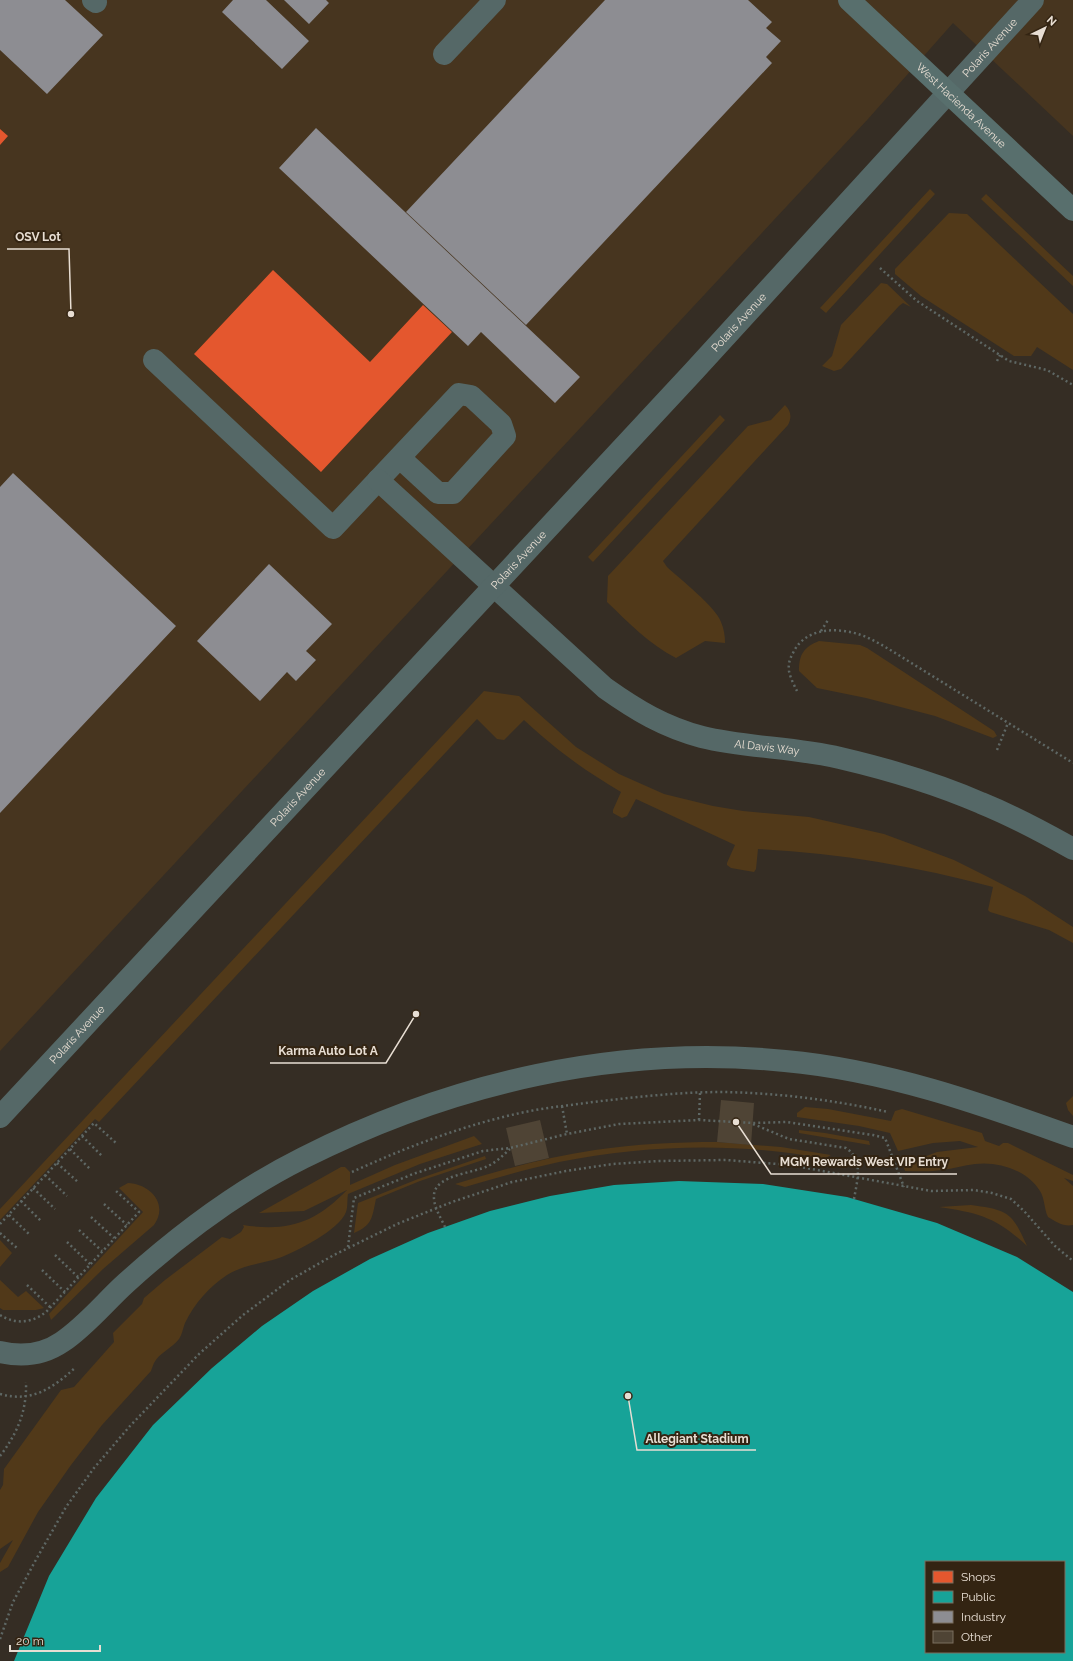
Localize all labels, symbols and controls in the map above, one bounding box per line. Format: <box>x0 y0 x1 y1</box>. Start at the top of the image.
north arrow <box>1025 8 1065 48</box>
text: N <box>1044 13 1059 29</box>
street label: Polaris Avenue <box>960 15 1020 80</box>
street label: West Hacienda Avenue <box>913 60 1009 151</box>
callout: OSV Lot <box>7 225 69 249</box>
text: OSV Lot <box>15 230 61 244</box>
street label: Polaris Avenue <box>709 290 769 355</box>
street label: Polaris Avenue <box>488 528 549 592</box>
street label: Al Davis Way <box>734 737 800 758</box>
street label: Polaris Avenue <box>268 765 329 829</box>
street label: Polaris Avenue <box>47 1002 108 1067</box>
callout: Karma Auto Lot A <box>270 1039 386 1063</box>
text: Karma Auto Lot A <box>278 1044 379 1058</box>
callout: MGM Rewards West VIP Entry <box>771 1150 957 1174</box>
text: MGM Rewards West VIP Entry <box>780 1155 949 1169</box>
callout: Allegiant Stadium <box>637 1426 756 1450</box>
text: Allegiant Stadium <box>645 1432 749 1446</box>
legend <box>925 1561 1065 1653</box>
text: Shops <box>961 1570 996 1584</box>
text: Public <box>961 1590 996 1604</box>
text: Industry <box>961 1610 1007 1624</box>
scale bar <box>10 1627 100 1653</box>
text: Other <box>961 1630 993 1644</box>
text: 20 m <box>16 1634 44 1648</box>

